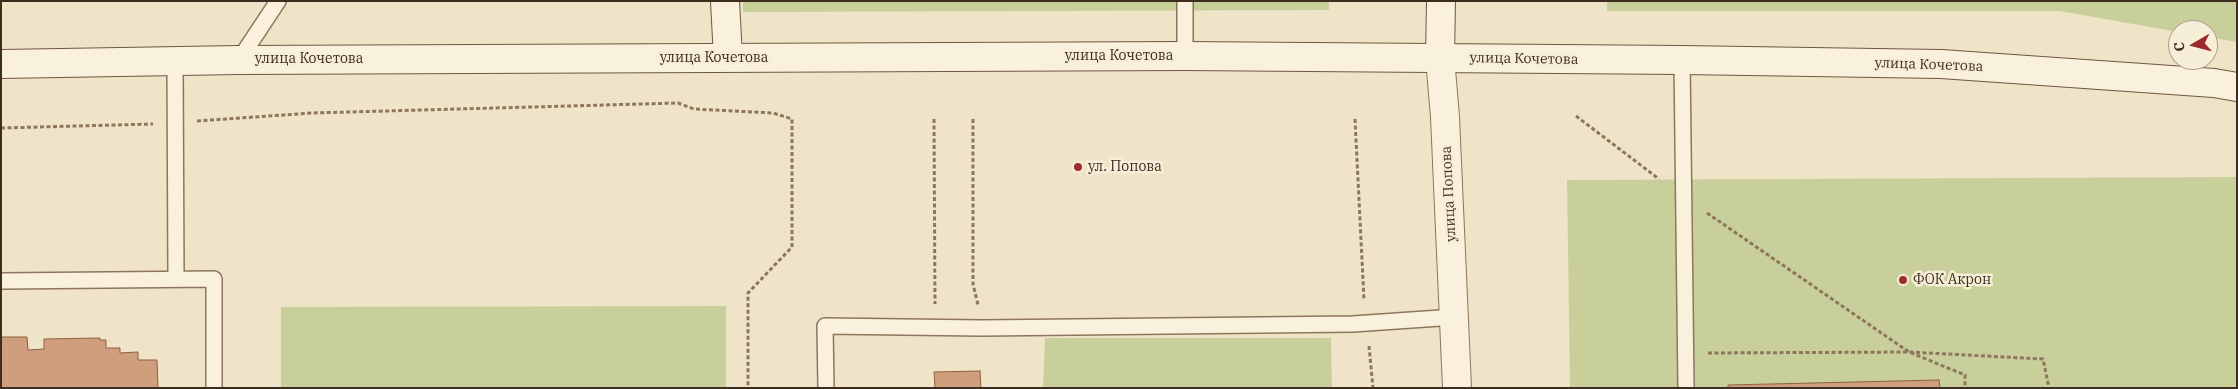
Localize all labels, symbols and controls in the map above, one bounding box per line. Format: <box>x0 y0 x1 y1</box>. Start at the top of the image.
north arrow <box>2168 20 2218 70</box>
text: С <box>2170 41 2189 53</box>
street label: улица Кочетова <box>1065 48 1173 64</box>
street label: улица Кочетова <box>660 50 768 66</box>
street label: улица Кочетова <box>1470 50 1578 68</box>
street label: улица Кочетова <box>255 51 363 67</box>
street label: улица Кочетова <box>1874 55 1984 75</box>
street label: улица Попова <box>1438 145 1460 243</box>
place label: ул. Попова <box>1088 159 1162 175</box>
marker: ул. Попова <box>1072 161 1084 173</box>
place label: ФОК Акрон <box>1913 272 1991 288</box>
marker: ФОК Акрон <box>1897 274 1909 286</box>

